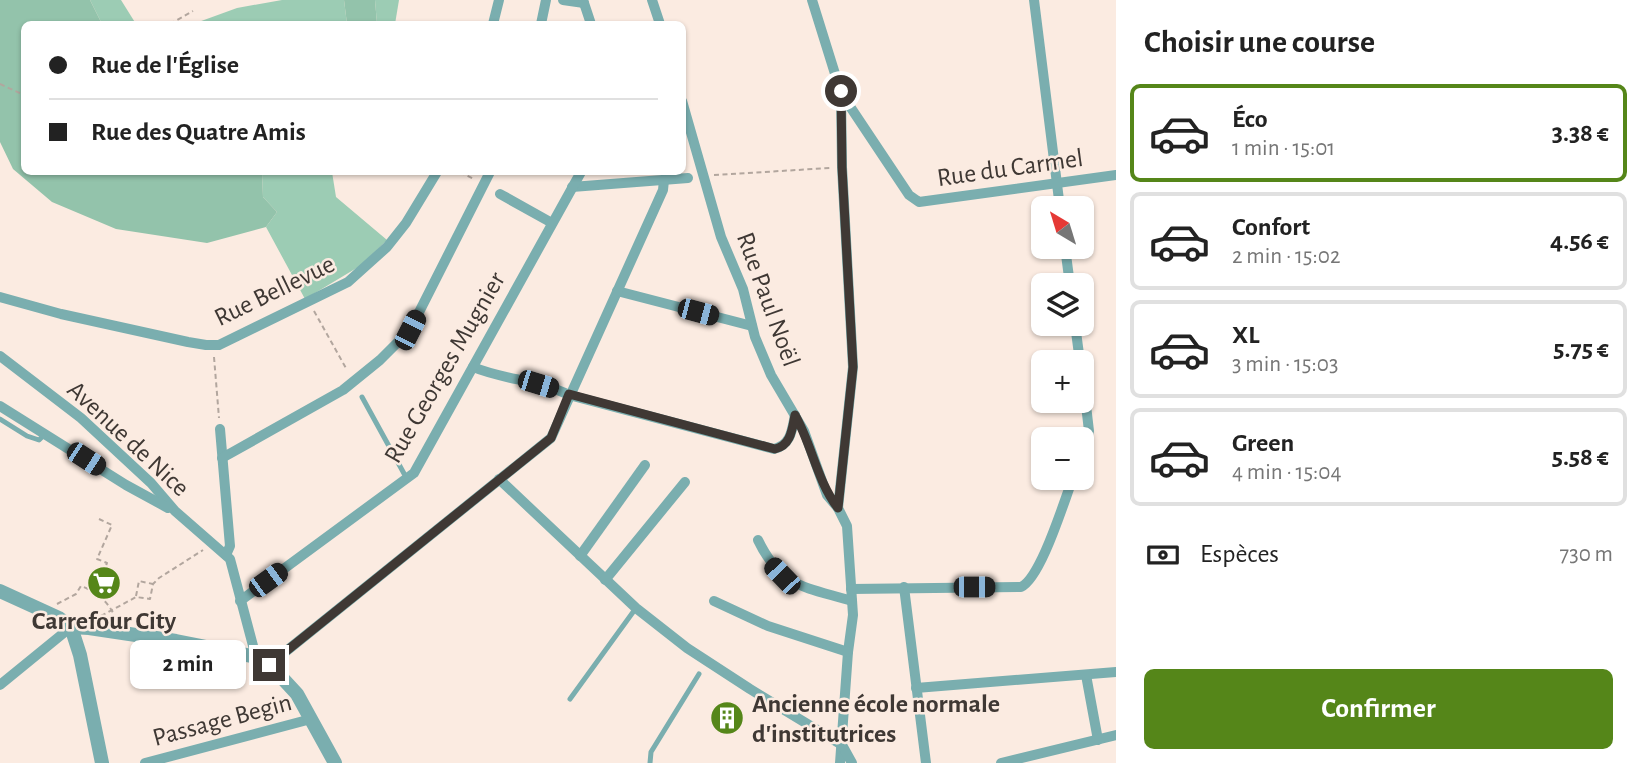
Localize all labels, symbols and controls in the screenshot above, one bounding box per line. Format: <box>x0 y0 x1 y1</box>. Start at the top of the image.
text: Choisir une course <box>1144 26 1375 58</box>
text: Rue de l'Église <box>91 52 239 78</box>
route start <box>825 75 857 107</box>
icon: car <box>1148 102 1211 165</box>
text: Éco <box>1232 106 1268 132</box>
text: Rue des Quatre Amis <box>91 119 306 145</box>
text: 3.38 € <box>1552 120 1609 146</box>
text: 1 min · 15:01 <box>1232 137 1335 160</box>
street label: Rue du Carmel <box>935 145 1085 191</box>
north arrow <box>1031 196 1094 259</box>
map controls <box>1031 196 1094 490</box>
icon: car <box>1148 210 1211 273</box>
text: Confort <box>1232 214 1310 240</box>
text: 4.56 € <box>1550 228 1609 254</box>
street label: Rue Paul Noël <box>732 229 804 370</box>
text: 2 min · 15:02 <box>1232 245 1340 268</box>
street label: Rue Bellevue <box>210 251 339 331</box>
street label: Rue Georges Mugnier <box>380 267 510 468</box>
button: layers <box>1031 273 1094 336</box>
car <box>675 296 722 328</box>
car <box>392 307 429 353</box>
icon: car <box>1148 318 1211 381</box>
text: XL <box>1232 322 1259 348</box>
text: 5.75 € <box>1553 336 1609 362</box>
button: + <box>1031 350 1094 413</box>
text: 3 min · 15:03 <box>1232 353 1338 376</box>
car <box>515 368 562 400</box>
street label: Avenue de Nice <box>62 376 194 501</box>
icon: car <box>1148 426 1211 489</box>
button: − <box>1031 427 1094 490</box>
text: Green <box>1232 430 1294 456</box>
car <box>63 439 110 479</box>
text: 5.58 € <box>1552 444 1609 470</box>
text: 4 min · 15:04 <box>1232 461 1342 484</box>
icon: cash <box>1144 536 1182 574</box>
text: Espèces <box>1200 541 1279 567</box>
text: 730 m <box>1560 543 1613 566</box>
car <box>760 554 805 598</box>
car <box>245 559 292 601</box>
supermarket icon: Carrefour City <box>85 564 123 602</box>
car <box>954 577 996 598</box>
place label: Carrefour City <box>32 608 177 634</box>
callout: 2 min <box>129 640 244 690</box>
route end <box>253 649 285 681</box>
text: 2 min <box>162 653 214 676</box>
button: Confirmer <box>1144 669 1613 749</box>
street label: Passage Begin <box>150 689 295 751</box>
place label: Ancienne école normale d'institutrices <box>752 691 1000 747</box>
building icon: Ancienne école normale d'institutrices <box>708 699 746 737</box>

